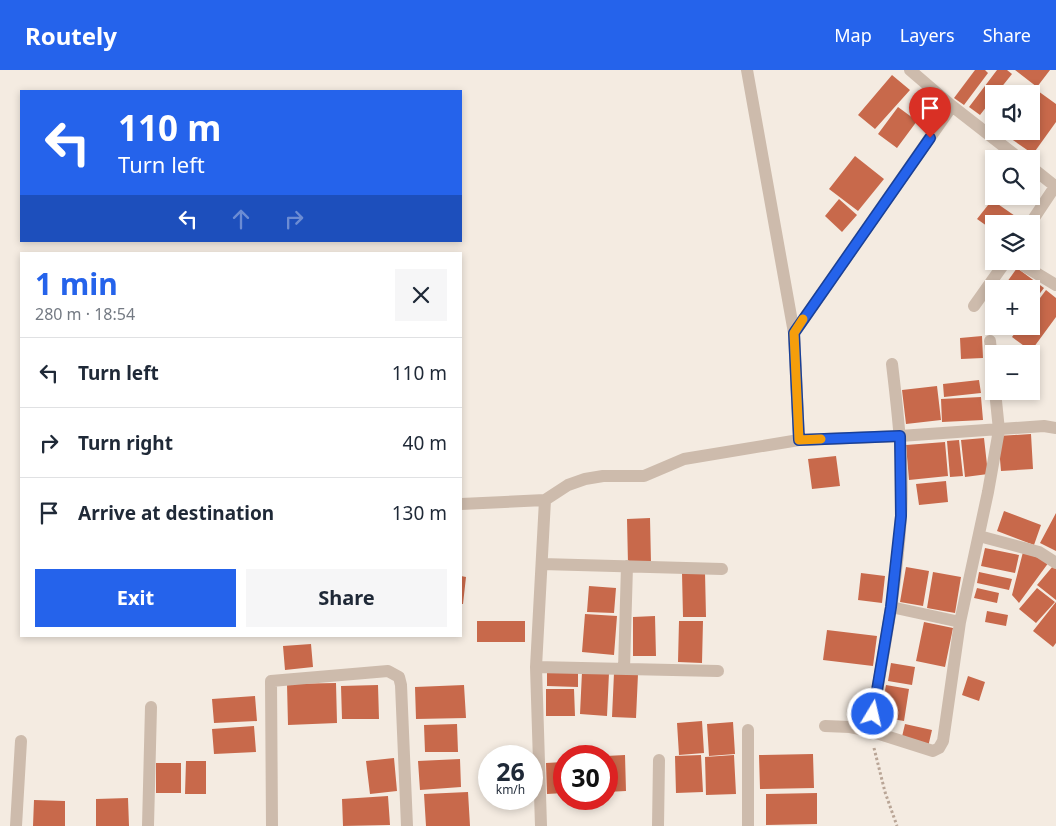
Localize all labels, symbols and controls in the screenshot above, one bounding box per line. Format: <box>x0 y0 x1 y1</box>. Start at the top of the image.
text: Routely <box>25 19 117 52</box>
text: Map <box>834 23 872 47</box>
text: Layers <box>900 23 955 47</box>
text: Share <box>983 23 1031 47</box>
map controls <box>985 85 1040 400</box>
button: sound <box>985 85 1040 140</box>
pin <box>909 87 951 138</box>
icon: arrive <box>916 94 944 122</box>
text: 110 m <box>118 104 221 151</box>
icon: left <box>35 110 100 175</box>
text: Turn left <box>118 149 205 179</box>
button: search <box>985 150 1040 205</box>
icon: left <box>174 205 202 233</box>
icon: ahead <box>227 205 255 233</box>
icon: right <box>280 205 308 233</box>
button: layers <box>985 215 1040 270</box>
text: 1 min <box>35 263 118 304</box>
button: close <box>395 269 447 321</box>
button: + <box>985 280 1040 335</box>
text: 280 m · 18:54 <box>35 303 135 325</box>
button: − <box>985 345 1040 400</box>
icon: left <box>35 359 63 387</box>
text: Turn left <box>78 360 159 386</box>
text: 110 m <box>392 360 447 386</box>
icon: right <box>35 429 63 457</box>
text: Turn right <box>78 430 173 456</box>
text: 40 m <box>403 430 447 456</box>
icon: arrive <box>35 499 63 527</box>
text: Arrive at destination <box>78 500 274 526</box>
text: 130 m <box>392 500 447 526</box>
button: Exit <box>35 569 236 627</box>
button: Share <box>246 569 447 627</box>
position arrow <box>846 687 898 739</box>
speed limit sign: 30 <box>553 745 618 810</box>
text: 26 <box>496 754 525 788</box>
text: km/h <box>496 781 525 798</box>

